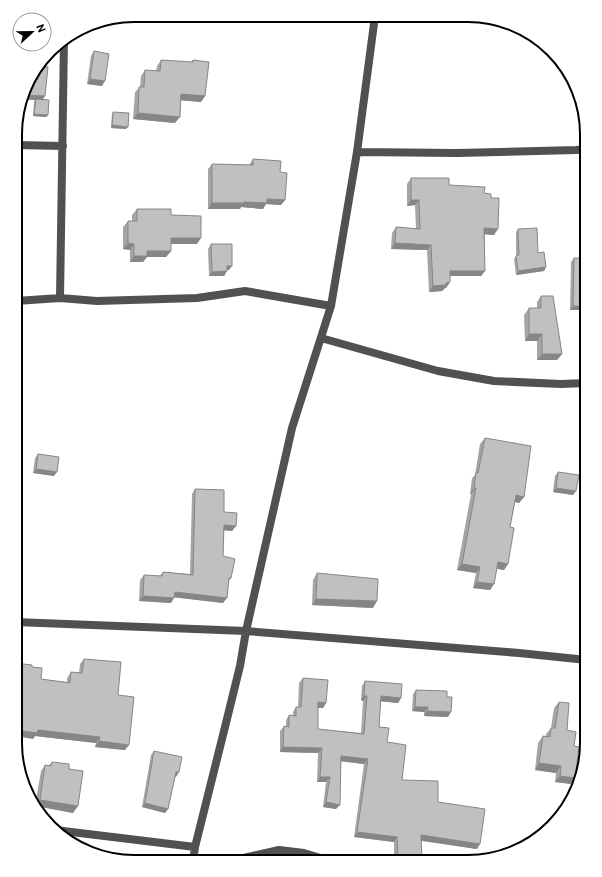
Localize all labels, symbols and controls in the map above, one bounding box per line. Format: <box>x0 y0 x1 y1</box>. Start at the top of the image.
north arrow <box>12 12 52 52</box>
text: N <box>32 22 48 35</box>

